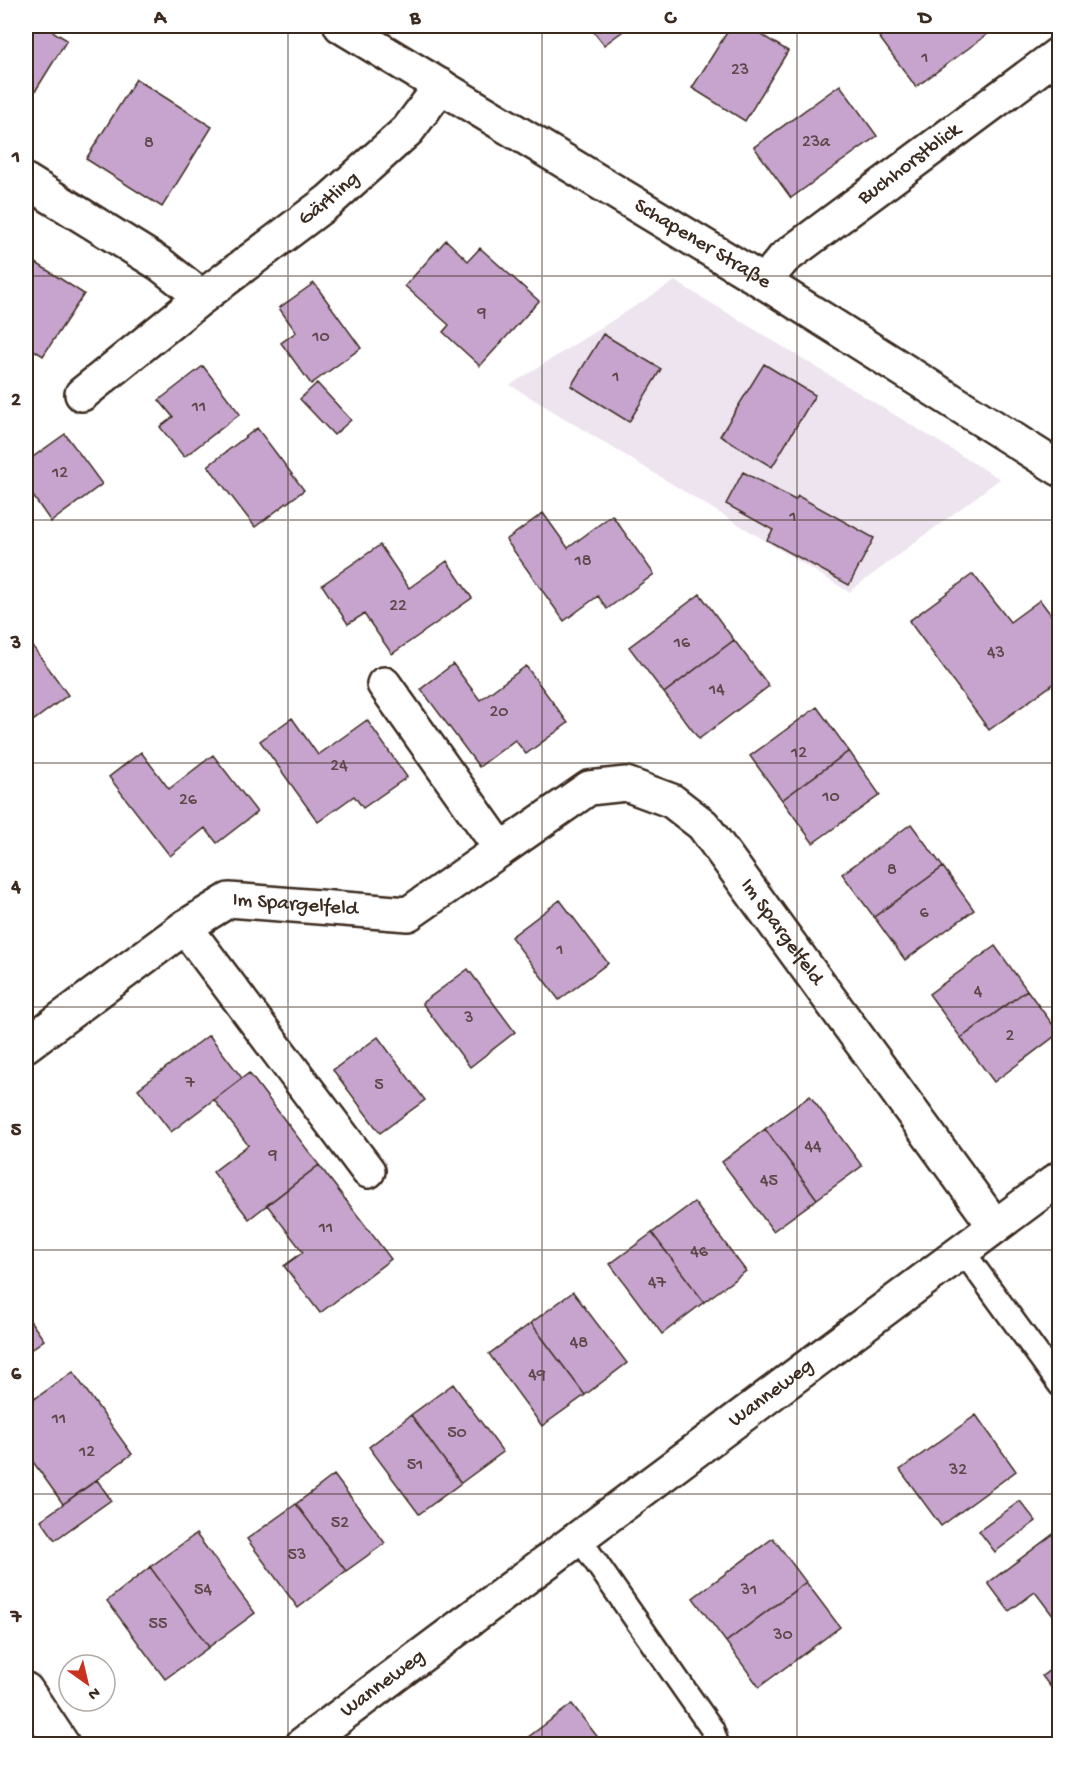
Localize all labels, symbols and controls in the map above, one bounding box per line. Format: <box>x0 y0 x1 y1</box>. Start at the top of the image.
text: A <box>153 8 168 31</box>
text: B <box>409 8 421 31</box>
text: C <box>664 8 678 31</box>
text: D <box>916 8 932 31</box>
house number: 1 <box>920 48 929 69</box>
house number: 23 <box>731 60 749 81</box>
street label: Buchhorstblick <box>853 117 968 211</box>
house number: 23a <box>802 132 831 153</box>
house number: 8 <box>144 133 154 154</box>
text: 1 <box>11 147 20 170</box>
street label: Gärtling <box>294 167 365 232</box>
street label: Schapener Straße <box>629 194 776 296</box>
house number: 9 <box>476 303 487 324</box>
house number: 10 <box>311 327 330 348</box>
house number: 1 <box>611 367 620 388</box>
text: 2 <box>11 390 21 413</box>
house number: 11 <box>191 397 206 418</box>
house number: 12 <box>51 463 68 484</box>
house number: 1 <box>788 507 797 528</box>
house number: 18 <box>573 551 592 572</box>
house number: 22 <box>389 596 407 617</box>
text: 3 <box>10 633 21 656</box>
house number: 16 <box>673 633 691 654</box>
house number: 43 <box>987 643 1005 664</box>
house number: 14 <box>708 680 725 701</box>
house number: 20 <box>489 702 509 723</box>
house number: 12 <box>790 743 807 764</box>
house number: 24 <box>330 756 348 777</box>
house number: 10 <box>821 787 840 808</box>
house number: 26 <box>179 790 198 811</box>
house number: 8 <box>887 860 897 881</box>
street label: Im Spargelfeld <box>734 874 829 992</box>
text: 4 <box>10 877 21 900</box>
street label: Im Spargelfeld <box>231 888 361 923</box>
house number: 6 <box>919 903 929 924</box>
house number: 1 <box>555 940 564 961</box>
house number: 4 <box>974 982 983 1003</box>
house number: 3 <box>463 1008 474 1029</box>
house number: 2 <box>1006 1026 1015 1047</box>
house number: 7 <box>184 1073 195 1094</box>
house number: 5 <box>374 1075 384 1096</box>
text: 5 <box>11 1120 22 1143</box>
house number: 44 <box>804 1137 822 1158</box>
house number: 9 <box>267 1145 278 1166</box>
house number: 45 <box>760 1171 778 1192</box>
house number: 11 <box>318 1218 333 1239</box>
house number: 46 <box>690 1242 709 1263</box>
house number: 47 <box>648 1273 667 1294</box>
house number: 48 <box>570 1333 588 1354</box>
street label: Wanneweg <box>724 1354 819 1433</box>
text: 6 <box>11 1364 22 1387</box>
house number: 49 <box>528 1365 546 1386</box>
house number: 11 <box>51 1409 66 1430</box>
house number: 50 <box>447 1423 467 1444</box>
house number: 12 <box>78 1442 95 1463</box>
house number: 51 <box>407 1455 423 1476</box>
house number: 32 <box>948 1460 967 1481</box>
house number: 52 <box>331 1513 349 1534</box>
house number: 53 <box>288 1545 306 1566</box>
house number: 54 <box>194 1580 212 1601</box>
house number: 31 <box>740 1580 757 1601</box>
text: 7 <box>10 1607 23 1630</box>
house number: 55 <box>149 1614 167 1635</box>
house number: 30 <box>772 1625 793 1646</box>
street label: Wanneweg <box>336 1644 430 1724</box>
north arrow <box>57 1653 117 1713</box>
text: N <box>83 1682 103 1704</box>

